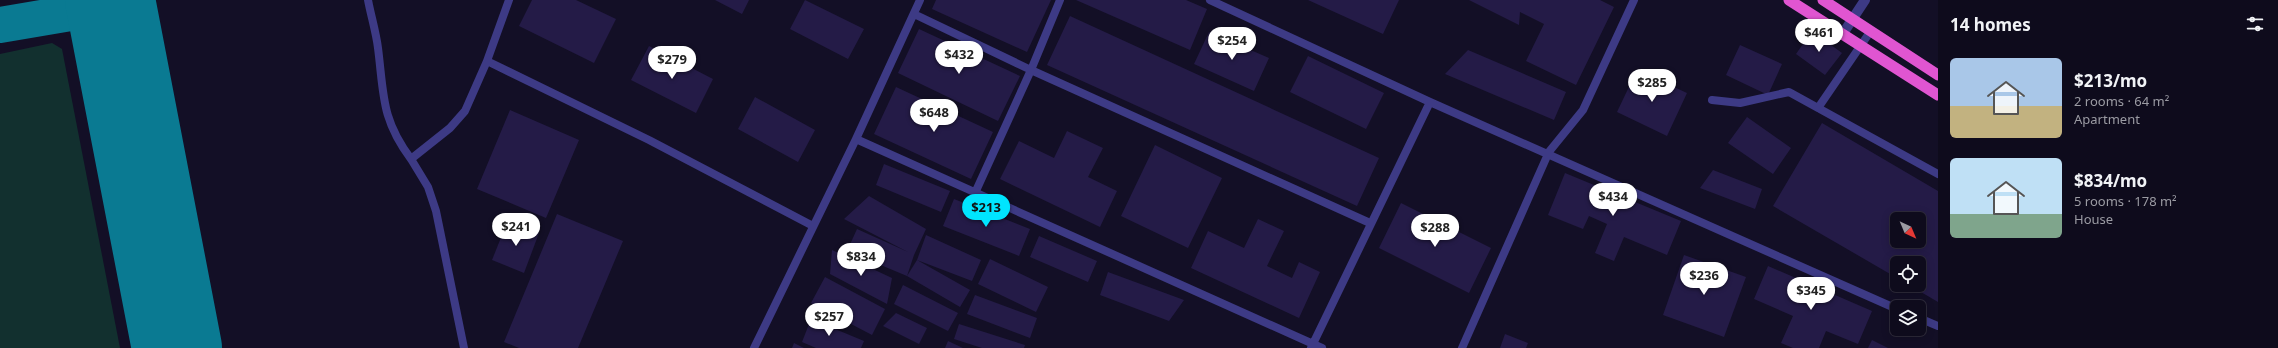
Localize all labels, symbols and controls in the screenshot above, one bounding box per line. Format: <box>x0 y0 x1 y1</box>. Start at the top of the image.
text: 14 homes <box>1950 13 2031 36</box>
icon: filters <box>2244 13 2266 35</box>
pin: $461 <box>1795 19 1843 53</box>
text: $461 <box>1804 23 1834 41</box>
pin: $254 <box>1208 27 1256 61</box>
text: $254 <box>1217 31 1247 49</box>
pin: $432 <box>935 41 983 75</box>
text: $432 <box>944 45 974 63</box>
pin: $279 <box>648 46 696 80</box>
text: $279 <box>657 50 687 68</box>
pin: $285 <box>1628 69 1676 103</box>
text: $213/mo <box>2074 69 2147 92</box>
text: $285 <box>1637 73 1667 91</box>
icon: home <box>1982 74 2030 122</box>
text: 2 rooms · 64 m² <box>2074 92 2169 110</box>
pin: $648 <box>910 99 958 133</box>
text: $648 <box>919 103 949 121</box>
text: Apartment <box>2074 110 2140 128</box>
text: $834/mo <box>2074 169 2147 192</box>
icon: home <box>1982 174 2030 222</box>
pin: $434 <box>1589 183 1637 217</box>
text: $434 <box>1598 187 1628 205</box>
text: 5 rooms · 178 m² <box>2074 192 2177 210</box>
pin: $213 <box>962 194 1010 228</box>
text: $213 <box>971 198 1001 216</box>
text: House <box>2074 210 2113 228</box>
north arrow <box>1890 212 1926 248</box>
map controls <box>1890 212 1926 336</box>
pin: $241 <box>492 213 540 247</box>
pin: $288 <box>1411 214 1459 248</box>
text: $241 <box>501 217 531 235</box>
text: $288 <box>1420 218 1450 236</box>
pin: $834 <box>837 243 885 277</box>
text: $834 <box>846 247 876 265</box>
button: locate <box>1890 256 1926 292</box>
pin: $236 <box>1680 262 1728 296</box>
text: $236 <box>1689 266 1719 284</box>
pin: $345 <box>1787 277 1835 311</box>
text: $345 <box>1796 281 1826 299</box>
button: layers <box>1890 300 1926 336</box>
pin: $257 <box>805 303 853 337</box>
text: $257 <box>814 307 844 325</box>

